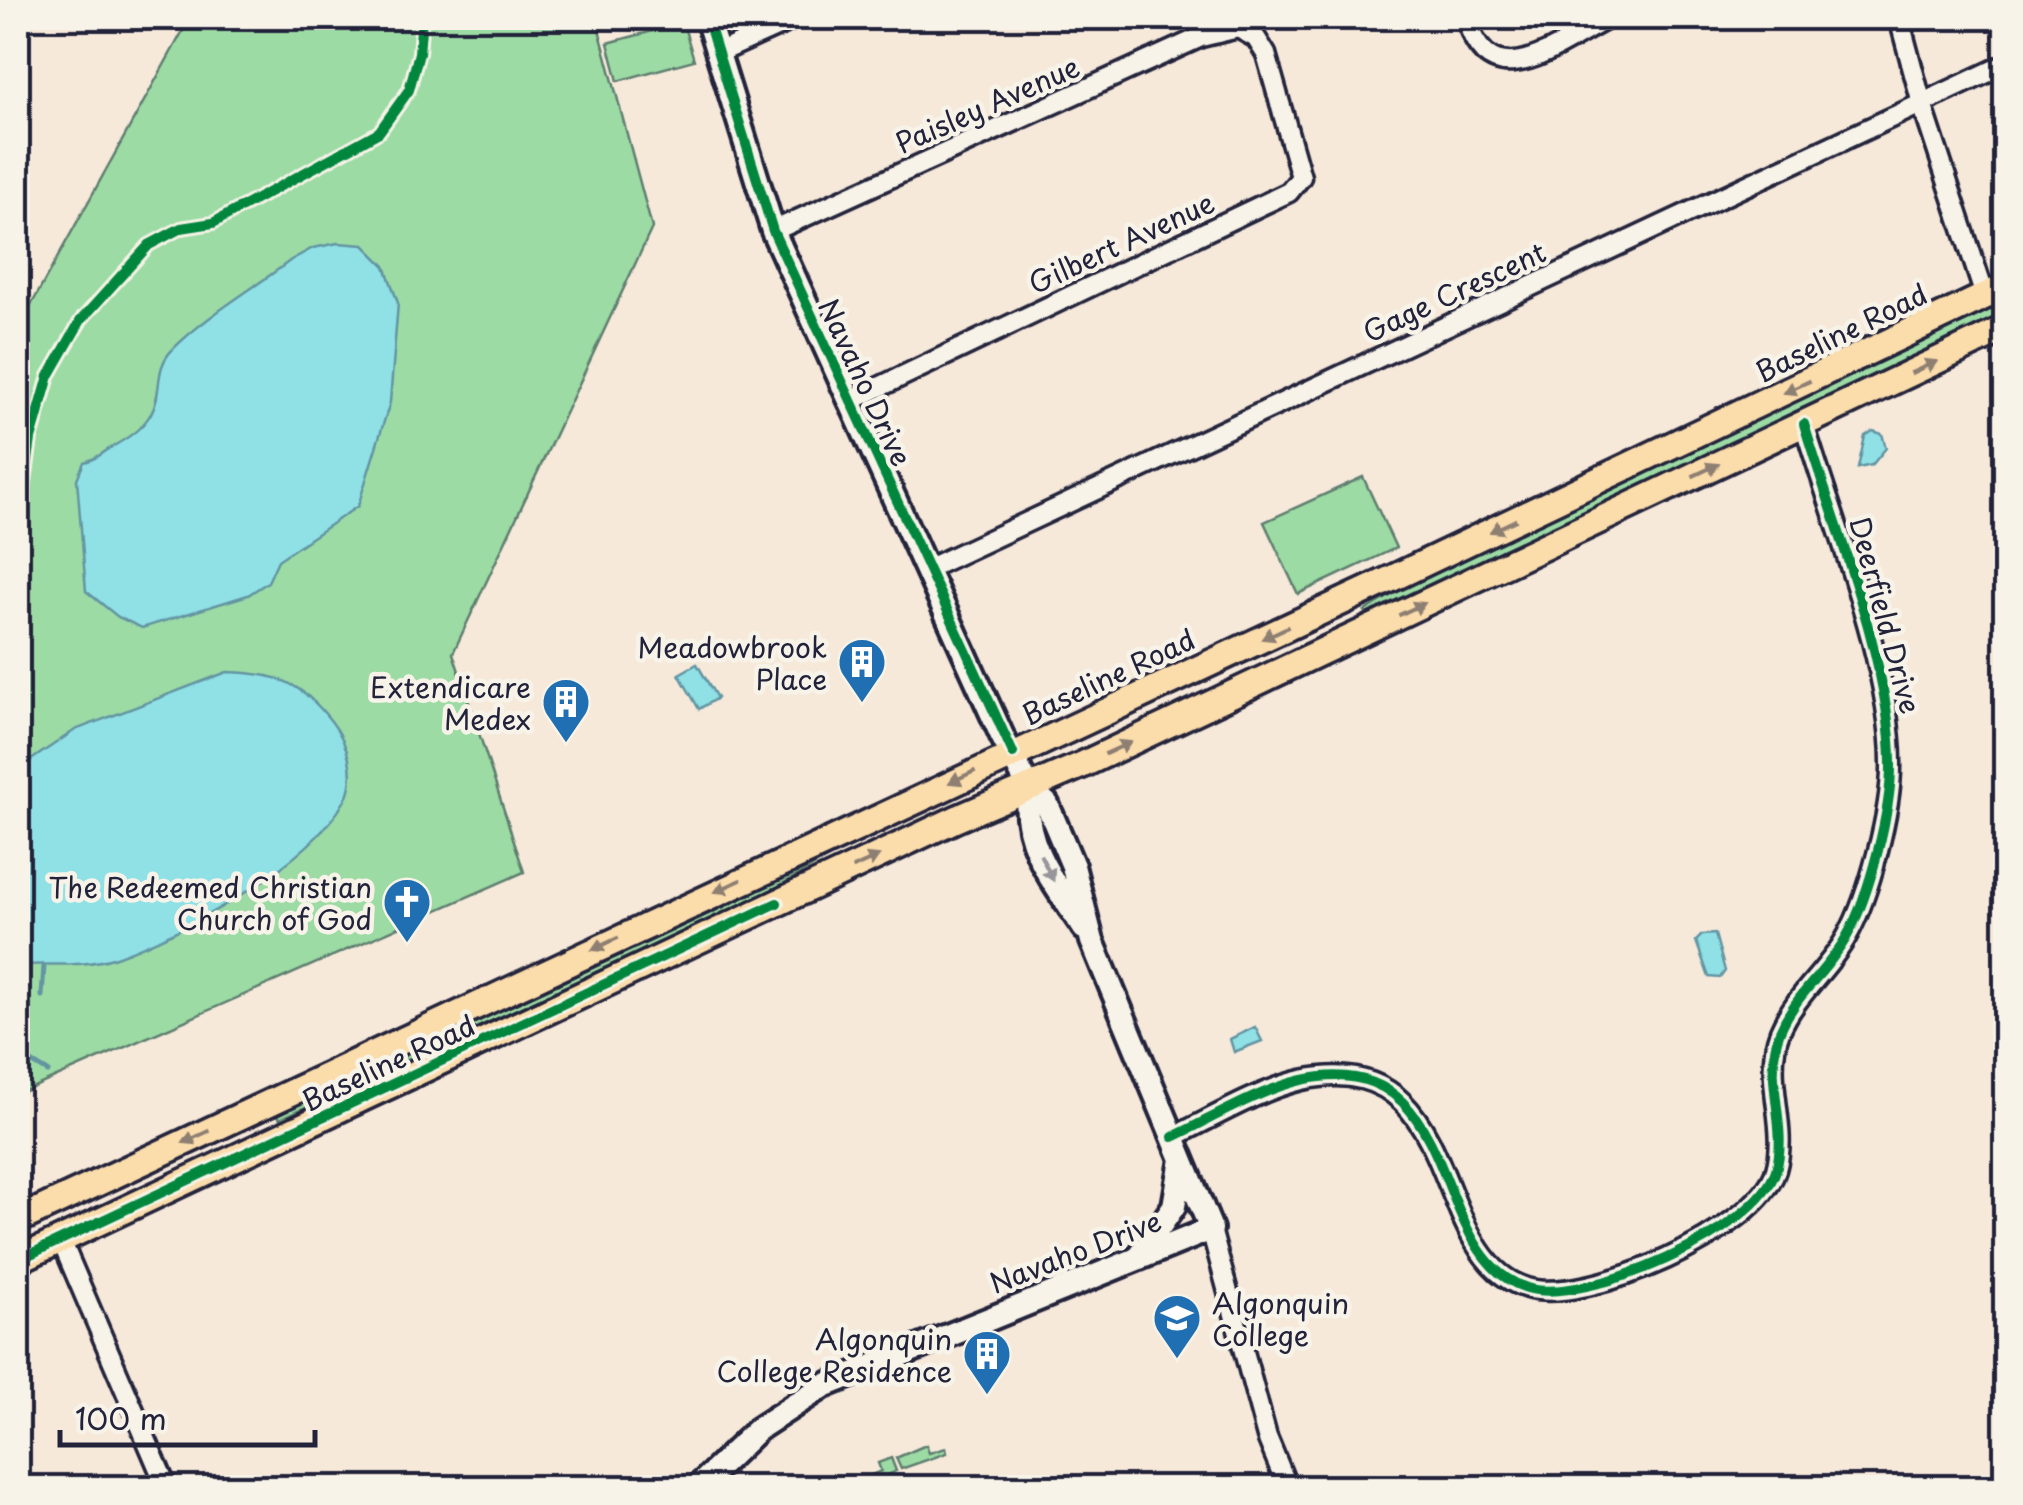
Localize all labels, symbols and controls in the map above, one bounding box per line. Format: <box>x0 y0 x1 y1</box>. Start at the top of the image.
street label: Paisley Avenue <box>888 44 1086 164</box>
street label: Gilbert Avenue <box>1021 180 1221 304</box>
street label: Gage Crescent <box>1355 230 1553 352</box>
street label: Baseline Road <box>1748 272 1934 392</box>
street label: Navaho Drive <box>808 291 924 473</box>
one-way arrow <box>1910 358 1939 375</box>
one-way arrow <box>1782 378 1811 395</box>
one-way arrow <box>1692 462 1721 479</box>
street label: Deerfield Drive <box>1839 512 1933 718</box>
one-way arrow <box>1488 517 1517 534</box>
one-way arrow <box>1398 600 1427 617</box>
street label: Baseline Road <box>1014 617 1202 735</box>
one-way arrow <box>1260 624 1289 641</box>
place label: Meadowbrook Place <box>637 625 827 700</box>
building icon: Meadowbrook Place <box>836 636 888 704</box>
place label: Extendicare Medex <box>370 665 531 740</box>
building icon: Extendicare Medex <box>540 676 592 744</box>
one-way arrow <box>1104 739 1133 756</box>
one-way arrow <box>947 768 976 785</box>
one-way arrow <box>852 854 881 871</box>
one-way arrow <box>1038 854 1055 883</box>
place label: The Redeemed Christian Church of God <box>48 865 372 940</box>
church icon: The Redeemed Christian Church of God <box>381 876 433 944</box>
one-way arrow <box>713 877 742 894</box>
one-way arrow <box>590 935 619 952</box>
street label: Baseline Road <box>294 1003 482 1121</box>
one-way arrow <box>181 1128 210 1145</box>
street label: Navaho Drive <box>983 1199 1167 1303</box>
place label: Algonquin College <box>1212 1281 1349 1356</box>
school or university icon: Algonquin College <box>1151 1292 1203 1360</box>
place label: Algonquin College Residence <box>717 1317 952 1392</box>
building icon: Algonquin College Residence <box>961 1328 1013 1396</box>
scale bar <box>60 1385 315 1447</box>
text: 100 m <box>75 1395 167 1440</box>

